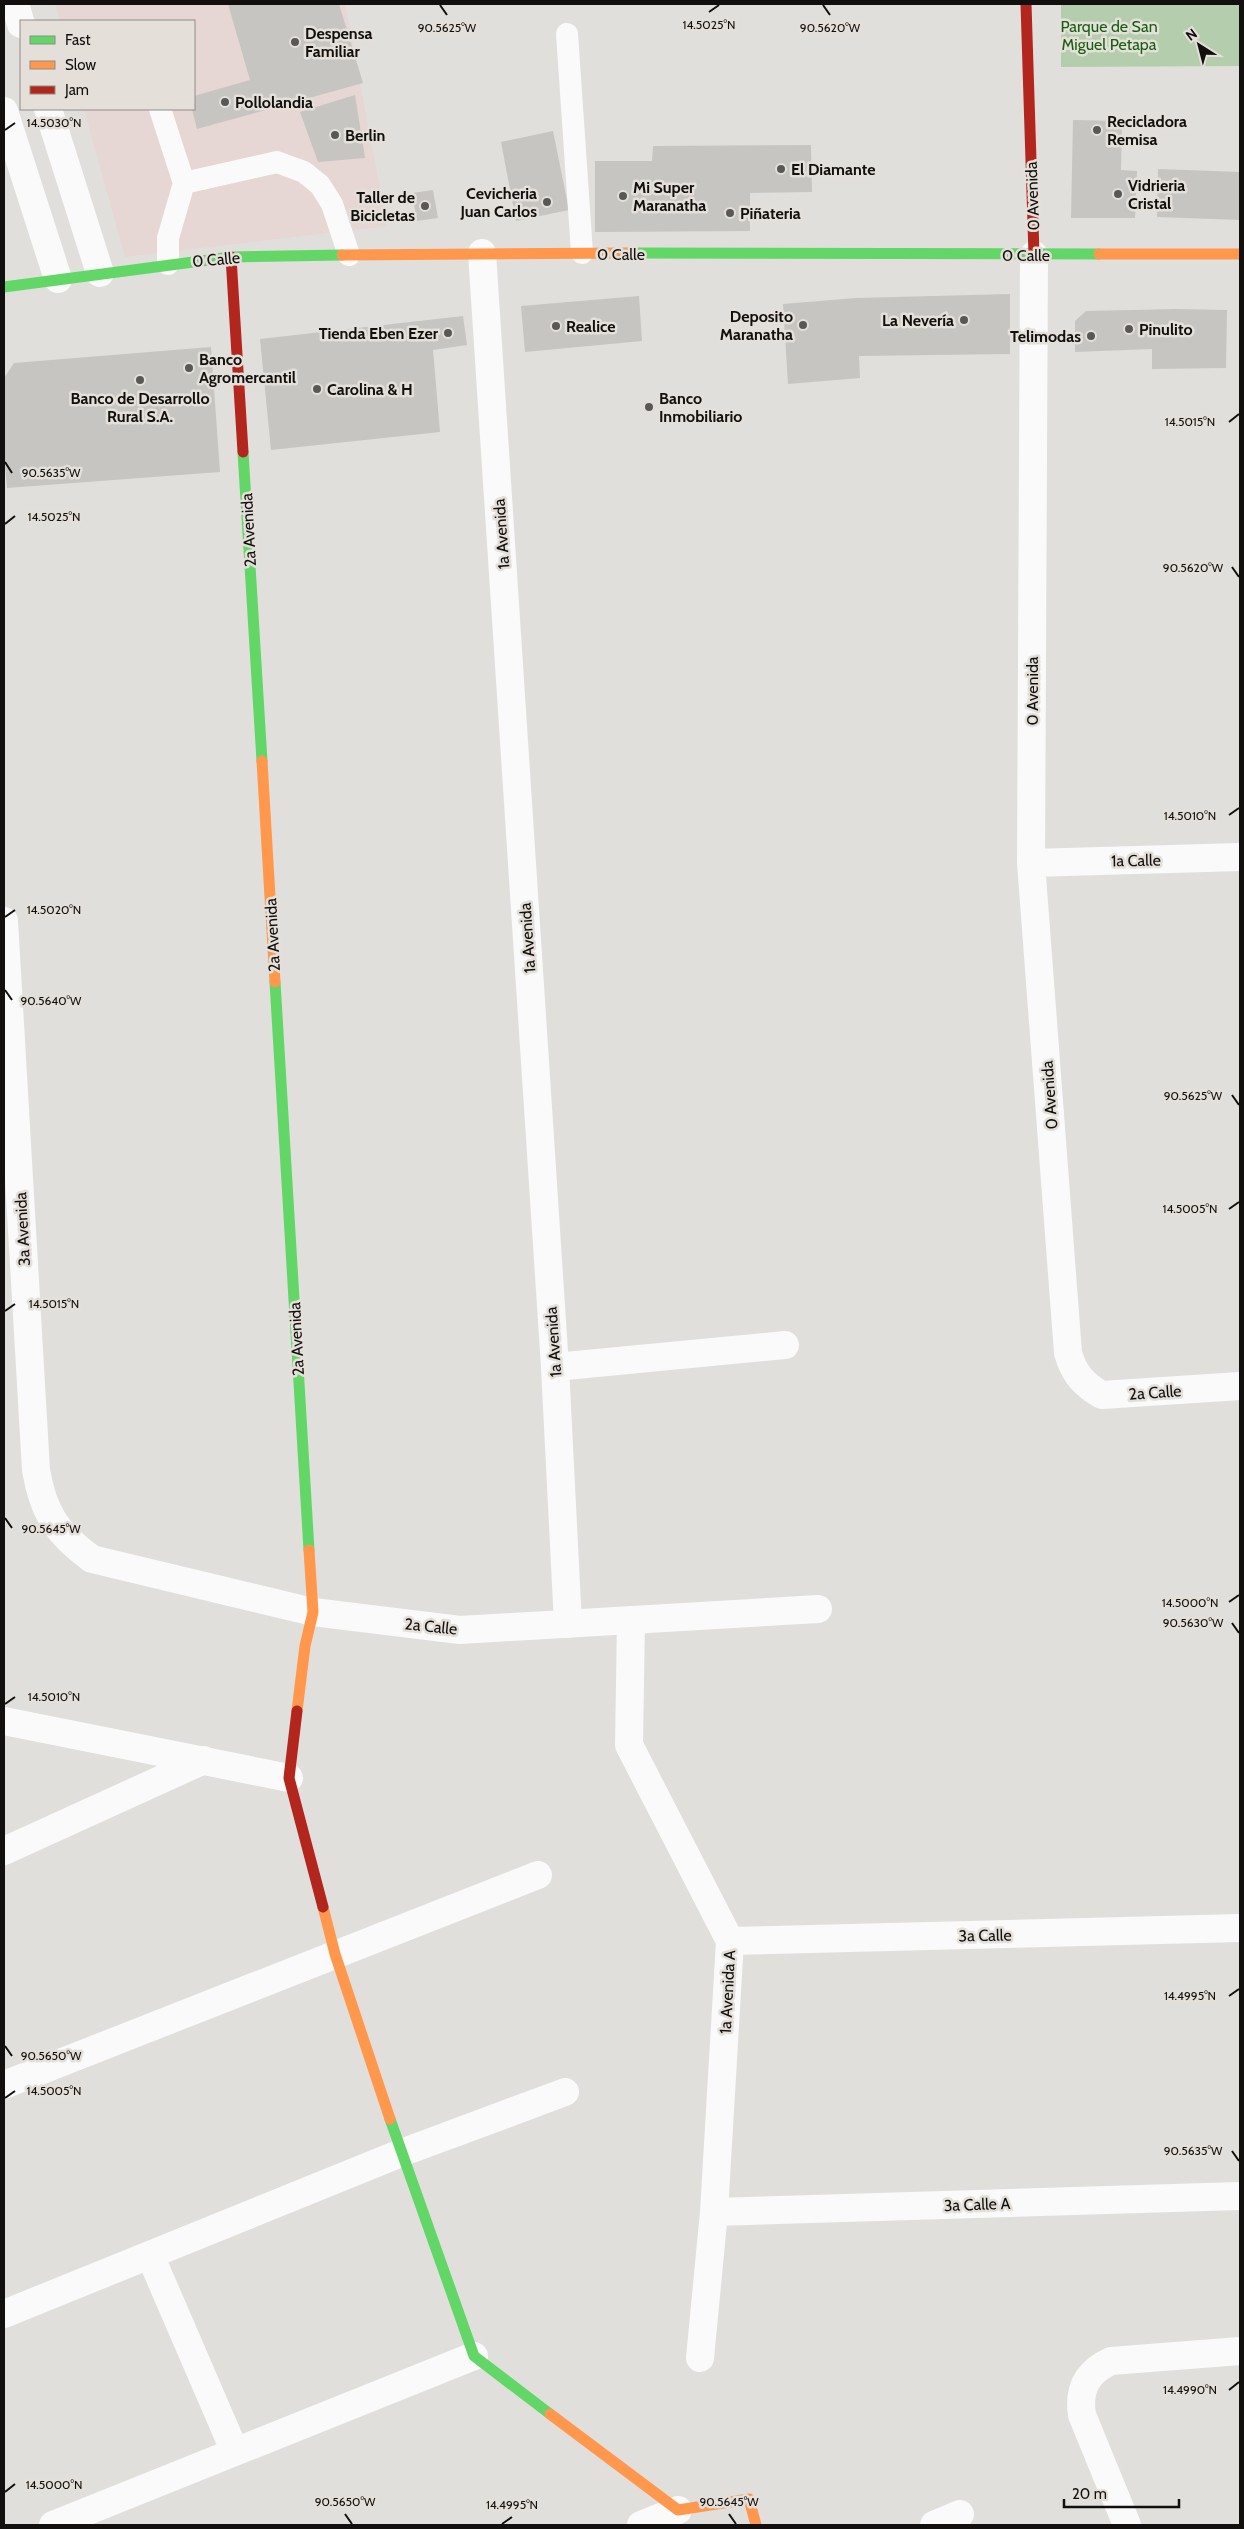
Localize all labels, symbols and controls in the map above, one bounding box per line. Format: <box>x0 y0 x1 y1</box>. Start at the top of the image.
text: 14.5025°N <box>683 17 735 32</box>
park label: Parque de San Miguel Petapa <box>1060 17 1158 54</box>
legend <box>20 20 195 110</box>
text: 90.5625°W <box>418 20 477 35</box>
text: 90.5620°W <box>800 20 861 35</box>
north arrow <box>1174 20 1224 70</box>
place label: Despensa Familiar <box>305 24 372 61</box>
text: N <box>1182 24 1201 45</box>
text: Fast <box>65 31 90 49</box>
marker: Despensa Familiar <box>289 36 301 48</box>
text: Slow <box>65 56 96 74</box>
text: Jam <box>64 81 89 99</box>
place label: Pollolandia <box>235 93 313 112</box>
marker: Pollolandia <box>219 96 231 108</box>
place label: Recicladora Remisa <box>1107 112 1187 149</box>
text: 14.5030°N <box>27 115 81 130</box>
marker: Recicladora Remisa <box>1091 124 1103 136</box>
place label: Berlin <box>345 126 385 145</box>
marker: Berlin <box>329 129 341 141</box>
place label: El Diamante <box>791 160 875 179</box>
street label: 0 Avenida <box>1022 161 1043 231</box>
marker: El Diamante <box>775 163 787 175</box>
place label: Vidrieria Cristal <box>1128 176 1185 213</box>
place label: Mi Super Maranatha <box>633 178 706 215</box>
place label: Cevicheria Juan Carlos <box>459 184 537 221</box>
place label: Taller de Bicicletas <box>350 188 415 225</box>
marker: Vidrieria Cristal <box>1112 188 1124 200</box>
marker: Mi Super Maranatha <box>617 190 629 202</box>
marker: Cevicheria Juan Carlos <box>541 196 553 208</box>
marker: Taller de Bicicletas <box>419 200 431 212</box>
place label: Piñateria <box>740 204 801 223</box>
marker: Piñateria <box>724 207 736 219</box>
street label: 0 Calle <box>597 245 645 264</box>
street label: 0 Calle <box>1002 246 1050 265</box>
street label: 0 Calle <box>191 248 241 271</box>
place label: Deposito Maranatha <box>720 307 793 344</box>
place label: La Nevería <box>882 311 954 330</box>
marker: La Nevería <box>958 314 970 326</box>
place label: Realice <box>566 317 615 336</box>
marker: Deposito Maranatha <box>797 319 809 331</box>
marker: Realice <box>550 320 562 332</box>
place label: Pinulito <box>1139 320 1193 339</box>
marker: Pinulito <box>1123 323 1135 335</box>
place label: Tienda Eben Ezer <box>319 324 439 343</box>
marker: Tienda Eben Ezer <box>442 327 454 339</box>
place label: Telimodas <box>1010 327 1081 346</box>
marker: Telimodas <box>1085 330 1097 342</box>
place label: Banco Agromercantil <box>199 350 296 387</box>
marker: Banco Agromercantil <box>183 362 195 374</box>
marker: Banco de Desarrollo Rural S.A. <box>134 374 146 386</box>
place label: Carolina & H <box>327 380 413 399</box>
marker: Carolina & H <box>311 383 323 395</box>
place label: Banco de Desarrollo Rural S.A. <box>70 389 210 426</box>
place label: Banco Inmobiliario <box>659 389 742 426</box>
marker: Banco Inmobiliario <box>643 401 655 413</box>
text: 14.5015°N <box>1165 414 1215 429</box>
text: 90.5635°W <box>22 465 81 480</box>
street label: 2a Avenida <box>237 492 260 567</box>
street label: 1a Avenida <box>490 498 513 570</box>
text: 14.5025°N <box>28 509 80 524</box>
text: 90.5620°W <box>1163 560 1224 575</box>
street label: 0 Avenida <box>1023 656 1042 725</box>
text: 14.5010°N <box>1164 808 1216 823</box>
street label: 1a Calle <box>1111 851 1161 870</box>
street label: 2a Avenida <box>261 897 284 972</box>
text: 14.5020°N <box>27 902 81 917</box>
street label: 1a Avenida <box>516 902 539 974</box>
text: 90.5640°W <box>21 993 82 1008</box>
street label: 0 Avenida <box>1038 1060 1061 1130</box>
text: 90.5625°W <box>1164 1088 1223 1103</box>
street label: 3a Avenida <box>11 1191 34 1266</box>
text: 14.5005°N <box>1163 1201 1217 1216</box>
text: 14.5015°N <box>29 1296 79 1311</box>
street label: 2a Avenida <box>285 1301 308 1376</box>
street label: 1a Avenida <box>542 1306 565 1378</box>
street label: 2a Calle <box>1128 1381 1182 1404</box>
text: 90.5645°W <box>21 1521 81 1536</box>
text: 14.5000°N <box>1162 1595 1218 1610</box>
street label: 2a Calle <box>404 1614 458 1639</box>
text: 90.5630°W <box>1163 1615 1224 1630</box>
text: 14.5010°N <box>28 1689 80 1704</box>
street label: 3a Calle <box>958 1926 1012 1945</box>
street label: 1a Avenida A <box>716 1949 739 2035</box>
text: 14.4995°N <box>1164 1988 1216 2003</box>
text: 90.5650°W <box>21 2048 82 2063</box>
text: 14.5005°N <box>27 2083 81 2098</box>
text: 90.5635°W <box>1164 2143 1223 2158</box>
street label: 3a Calle A <box>943 2194 1011 2215</box>
text: 14.4990°N <box>1163 2382 1217 2397</box>
scale bar <box>1064 2476 1179 2508</box>
text: 14.5000°N <box>26 2477 82 2492</box>
text: 20 m <box>1072 2485 1107 2503</box>
text: 90.5650°W <box>315 2494 376 2509</box>
text: 90.5645°W <box>699 2494 759 2509</box>
text: 14.4995°N <box>486 2497 538 2512</box>

